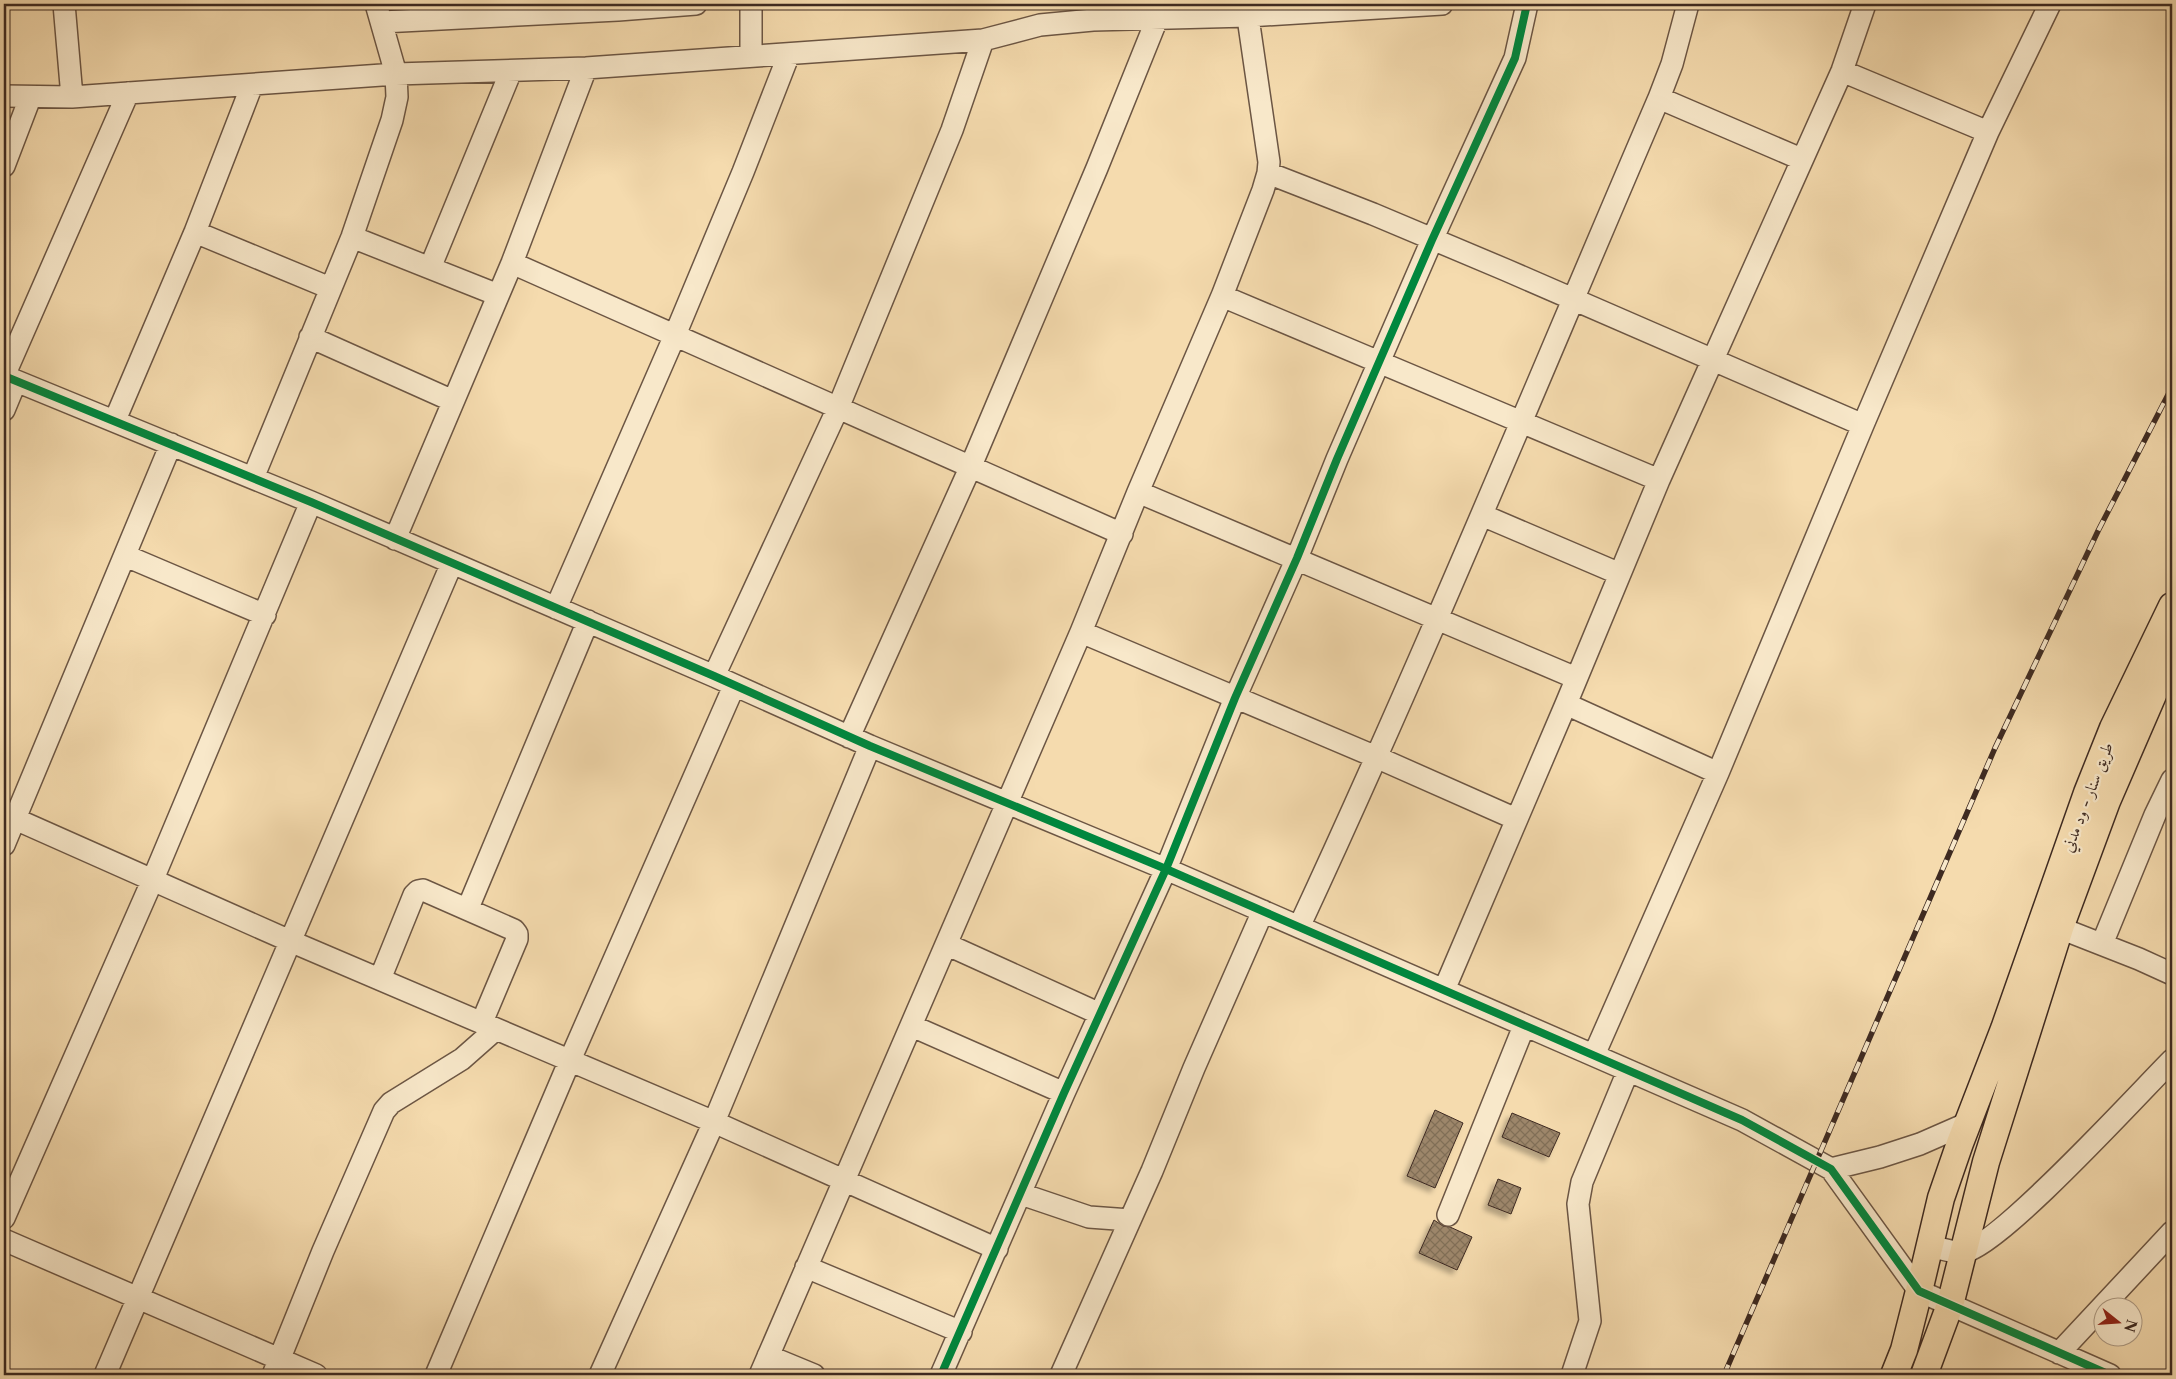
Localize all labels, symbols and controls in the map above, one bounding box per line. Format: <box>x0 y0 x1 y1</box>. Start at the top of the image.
street label: طريق سنار - ود مدني <box>2057 739 2120 856</box>
north arrow <box>2094 1296 2144 1346</box>
text: N <box>2120 1317 2141 1334</box>

